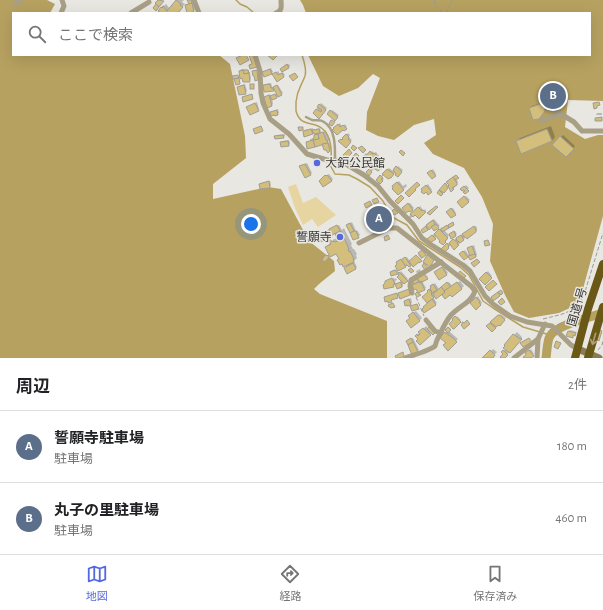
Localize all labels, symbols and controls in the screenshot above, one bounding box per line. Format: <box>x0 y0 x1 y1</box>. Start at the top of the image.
search box <box>12 12 591 56</box>
icon: search <box>26 23 48 45</box>
text: ここで検索 <box>58 28 133 43</box>
pin: B <box>540 81 566 111</box>
place label: 大鈩公民館 <box>325 157 385 169</box>
marker: 大鈩公民館 <box>312 158 322 168</box>
pin: A <box>366 204 392 234</box>
your location <box>241 214 261 234</box>
place label: 誓願寺 <box>296 231 332 243</box>
marker: 誓願寺 <box>335 232 345 242</box>
street label: 国道1号 <box>564 286 589 328</box>
one-way arrow <box>589 332 597 345</box>
text: 周辺 <box>16 378 50 395</box>
text: 2件 <box>568 379 587 392</box>
text: 誓願寺駐車場 <box>54 431 144 446</box>
text: A <box>25 440 33 453</box>
text: 180 m <box>557 440 587 453</box>
text: 駐車場 <box>54 453 93 466</box>
text: 丸子の里駐車場 <box>54 503 159 518</box>
text: B <box>25 512 33 525</box>
text: 460 m <box>555 512 587 525</box>
text: 駐車場 <box>54 525 93 538</box>
tab: 地図 <box>86 563 108 603</box>
tab: 経路 <box>279 563 301 603</box>
tab: 保存済み <box>473 563 517 603</box>

